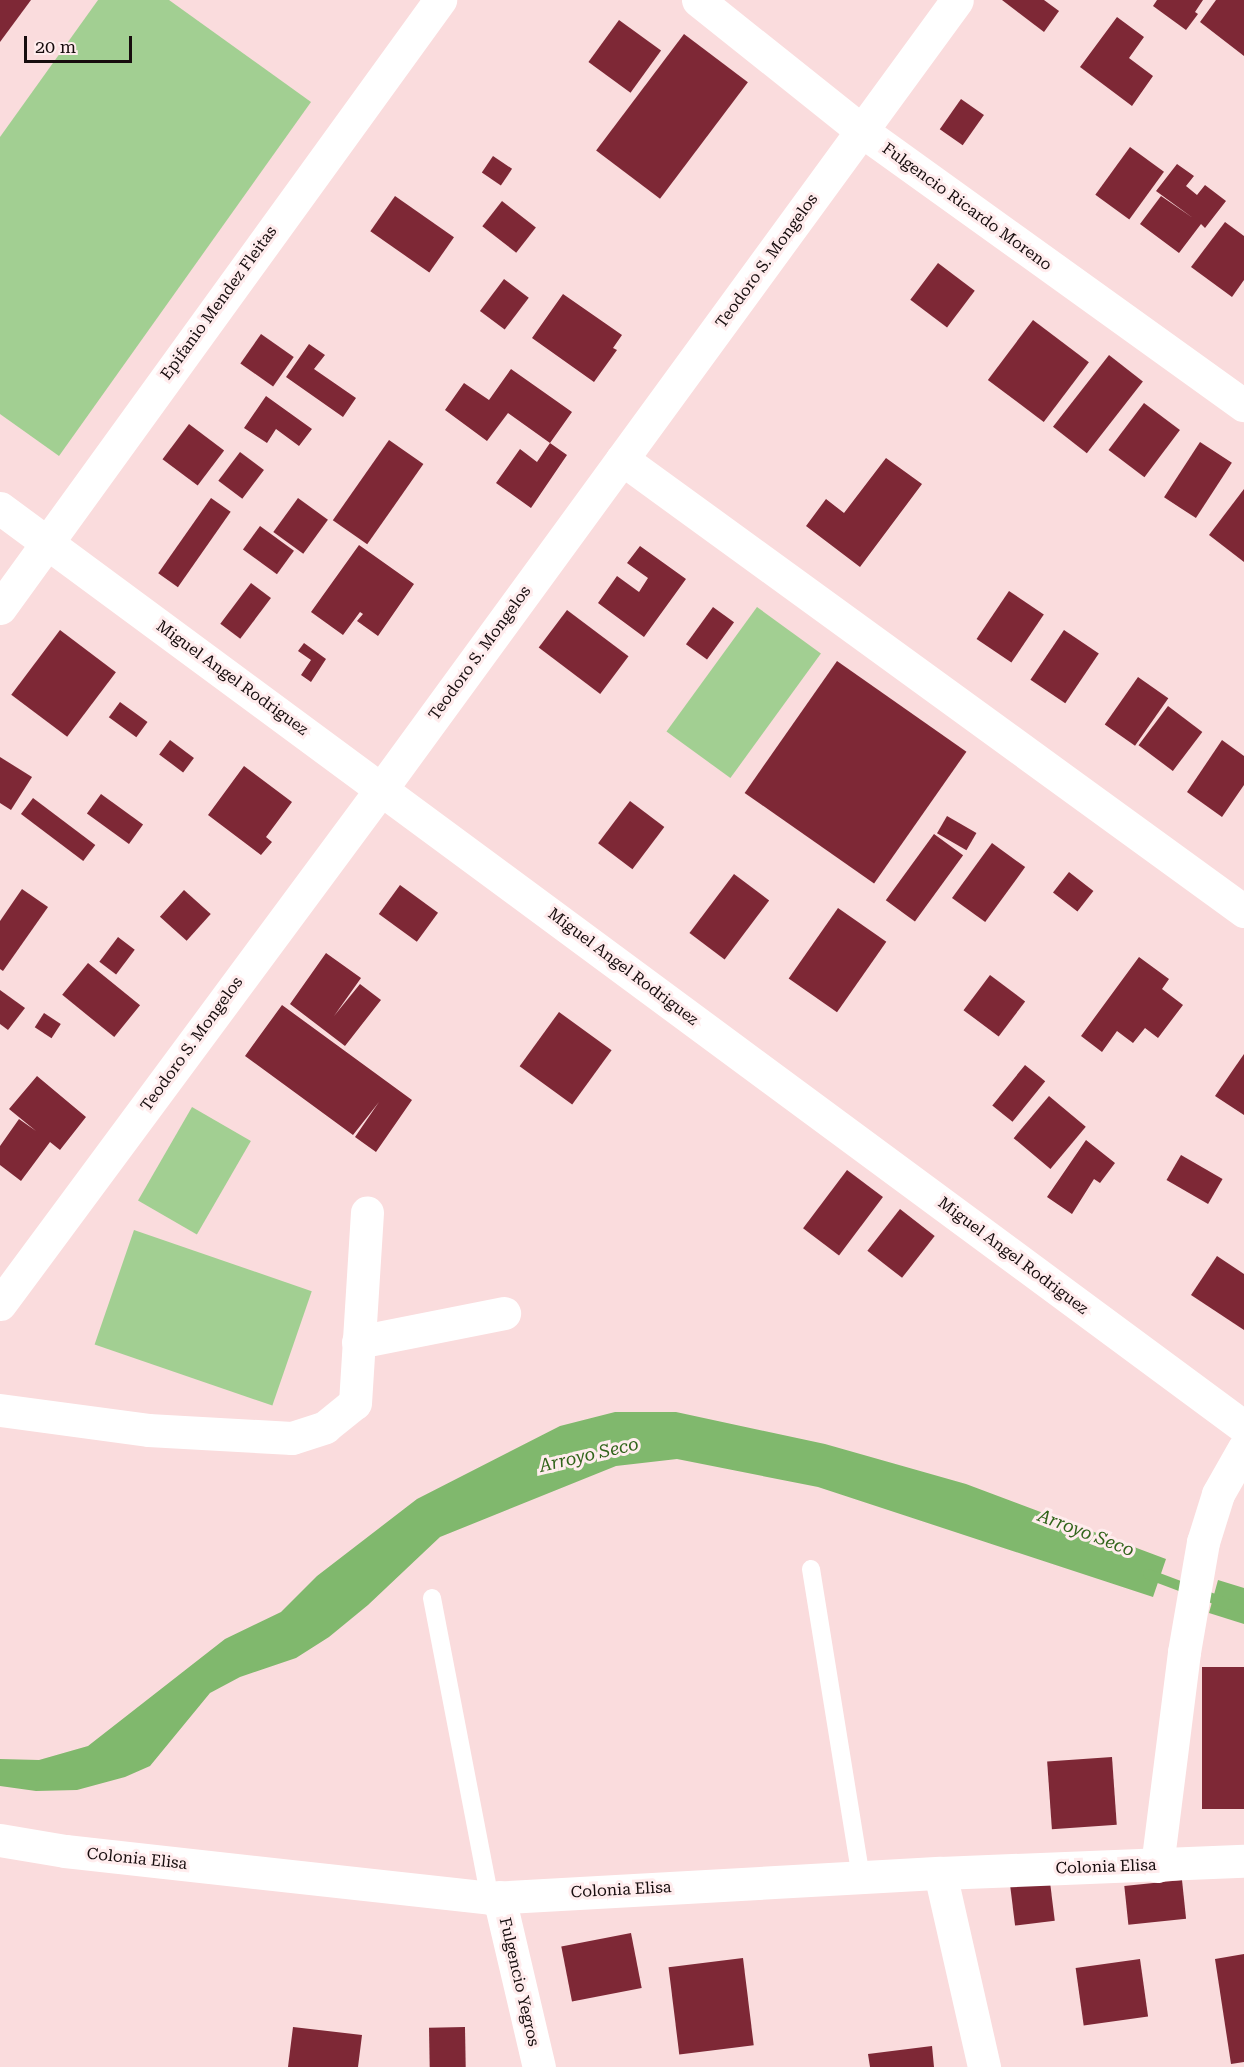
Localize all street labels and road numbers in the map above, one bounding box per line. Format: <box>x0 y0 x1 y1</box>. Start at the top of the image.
street label: Fulgencio Ricardo Moreno <box>878 139 1056 275</box>
street label: Teodoro S. Mongelos <box>712 190 822 332</box>
street label: Epifanio Mendez Fleitas <box>157 222 281 384</box>
street label: Teodoro S. Mongelos <box>425 582 535 724</box>
street label: Miguel Angel Rodriguez <box>152 617 312 739</box>
street label: Miguel Angel Rodriguez <box>544 904 702 1030</box>
street label: Teodoro S. Mongelos <box>137 973 247 1115</box>
street label: Miguel Angel Rodriguez <box>934 1193 1092 1319</box>
street label: Colonia Elisa <box>86 1844 188 1874</box>
street label: Colonia Elisa <box>1055 1856 1157 1878</box>
street label: Colonia Elisa <box>570 1878 672 1902</box>
street label: Fulgencio Yegros <box>495 1916 543 2048</box>

